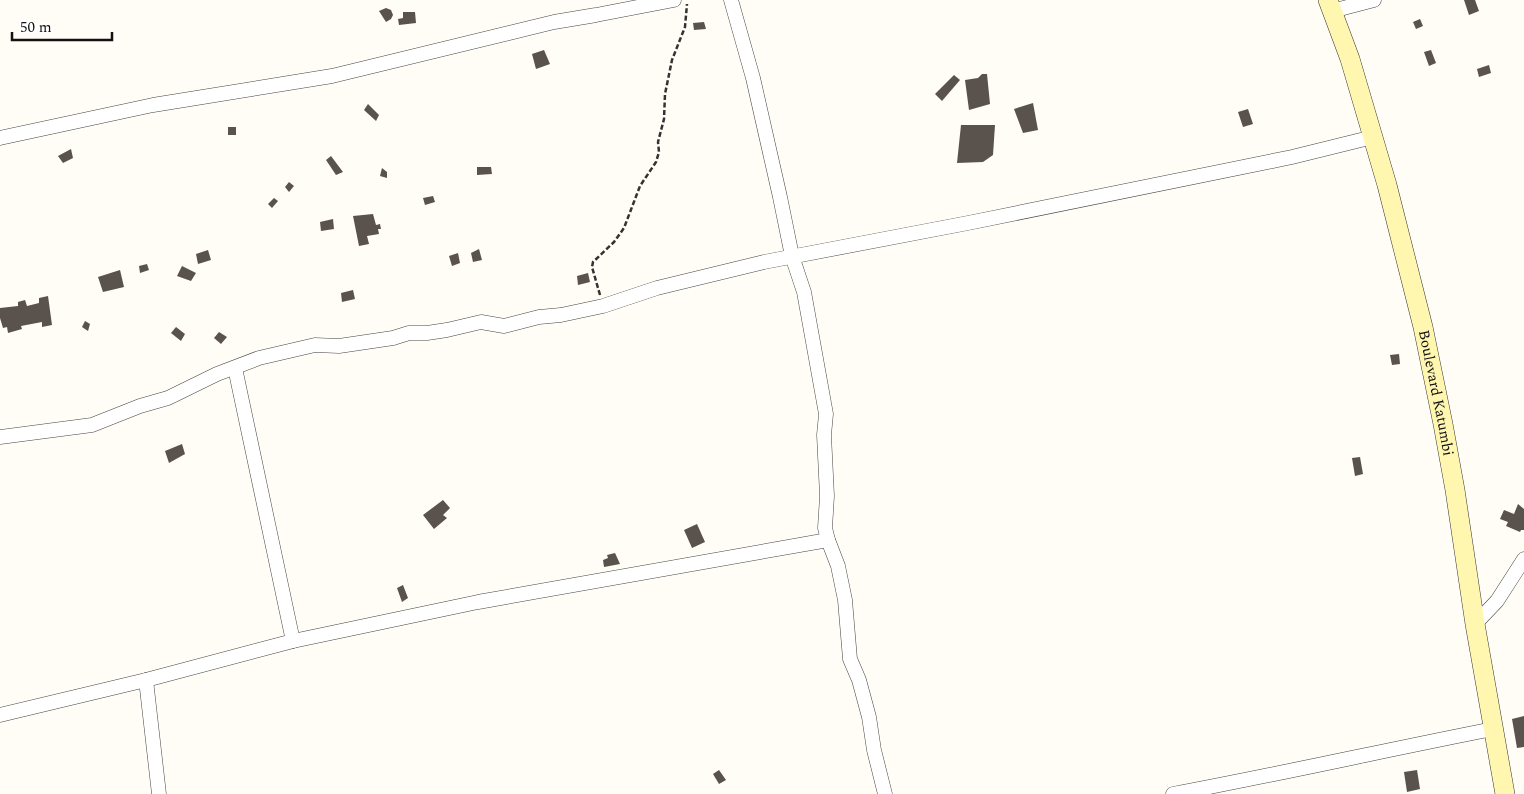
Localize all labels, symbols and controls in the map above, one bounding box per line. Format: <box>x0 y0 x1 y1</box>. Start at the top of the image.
scale bar <box>12 10 112 42</box>
text: 50 m <box>20 16 52 39</box>
street label: Boulevard Katumbi <box>1412 328 1460 458</box>

